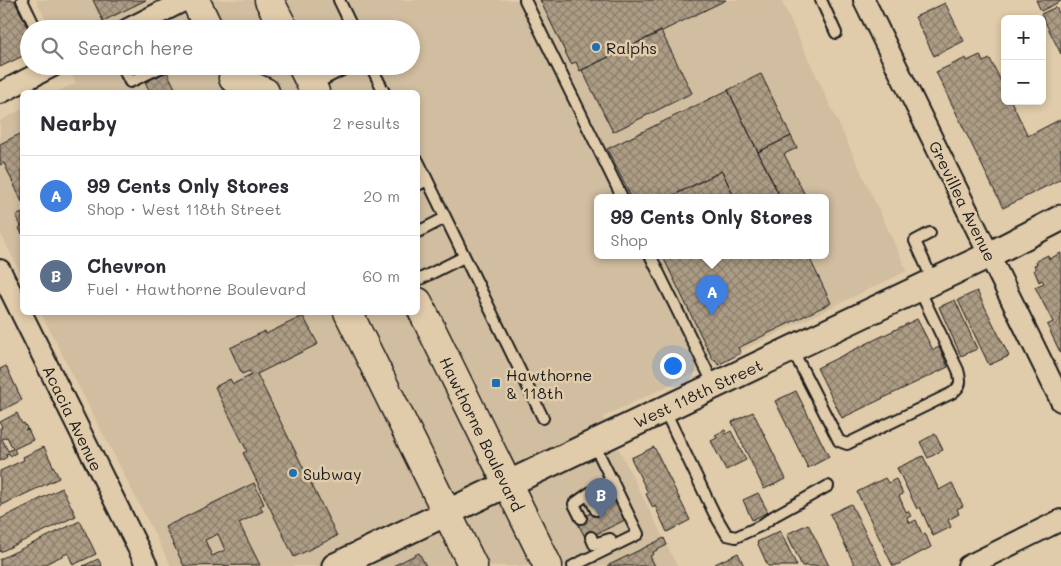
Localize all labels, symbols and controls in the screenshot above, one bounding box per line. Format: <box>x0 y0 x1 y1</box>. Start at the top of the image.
map controls <box>1001 15 1046 105</box>
button: + <box>1001 15 1046 60</box>
search box <box>20 20 420 75</box>
icon: search <box>38 34 66 62</box>
text: Search here <box>78 35 194 60</box>
place label: Ralphs <box>606 37 657 58</box>
marker: Ralphs <box>590 41 602 53</box>
button: − <box>1001 60 1046 105</box>
text: Nearby <box>40 109 117 136</box>
text: 2 results <box>333 112 400 133</box>
street label: Grevillea Avenue <box>925 137 1001 265</box>
text: 99 Cents Only Stores <box>87 173 289 198</box>
text: A <box>50 185 62 206</box>
text: 20 m <box>363 185 400 206</box>
popup <box>594 194 829 259</box>
text: Shop · West 118th Street <box>87 198 282 219</box>
text: 99 Cents Only Stores <box>610 204 813 229</box>
text: Shop <box>610 229 648 250</box>
text: Chevron <box>87 253 166 278</box>
text: B <box>51 265 61 286</box>
text: 60 m <box>363 265 400 286</box>
pin: A <box>696 275 728 316</box>
text: Fuel · Hawthorne Boulevard <box>87 278 306 299</box>
street label: Hawthorne Boulevard <box>435 353 529 515</box>
your location <box>660 353 686 379</box>
street label: West 118th Street <box>630 354 766 432</box>
street label: Acacia Avenue <box>38 362 108 474</box>
place label: Hawthorne & 118th <box>506 364 592 403</box>
marker: Hawthorne & 118th <box>490 377 502 389</box>
place label: Subway <box>303 463 362 484</box>
marker: Subway <box>287 467 299 479</box>
pin: B <box>585 478 617 519</box>

